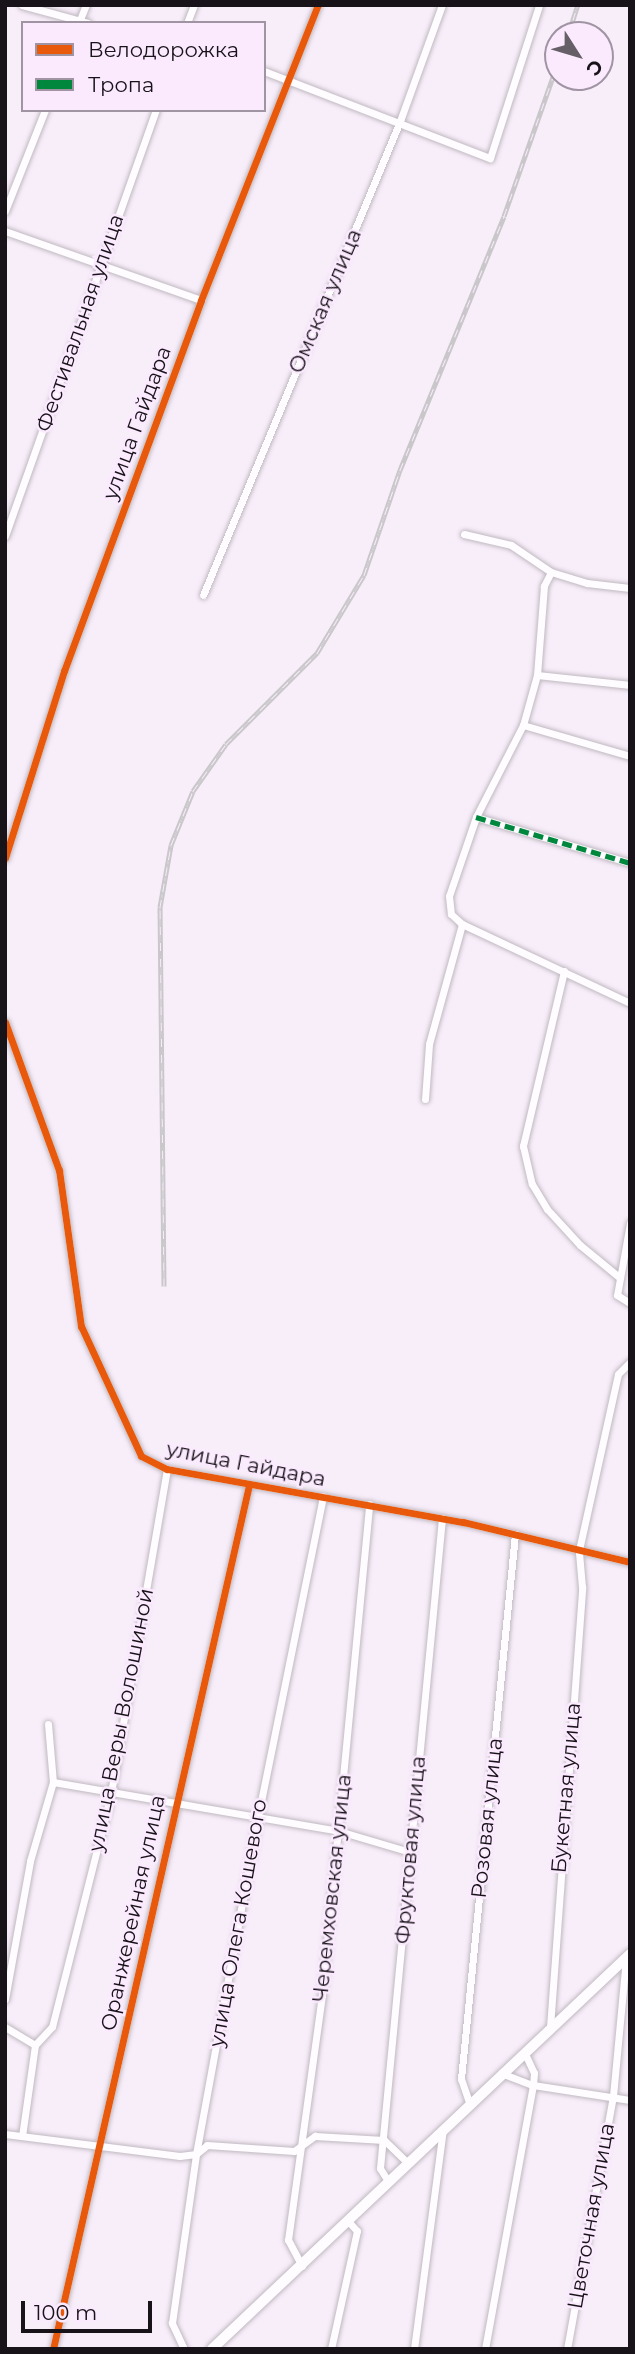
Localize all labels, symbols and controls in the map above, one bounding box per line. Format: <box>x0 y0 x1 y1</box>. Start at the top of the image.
legend <box>21 21 266 112</box>
north arrow <box>544 21 614 91</box>
text: Велодорожка <box>88 37 239 62</box>
text: С <box>581 55 608 80</box>
text: Тропа <box>88 72 154 97</box>
street label: Фестивальная улица <box>31 211 129 435</box>
street label: Омская улица <box>283 225 367 377</box>
street label: улица Гайдара <box>98 343 176 503</box>
street label: улица Гайдара <box>164 1436 328 1492</box>
street label: улица Веры Волошиной <box>83 1586 159 1854</box>
street label: Букетная улица <box>546 1702 586 1874</box>
street label: Розовая улица <box>466 1736 508 1900</box>
street label: Фруктовая улица <box>389 1755 431 1945</box>
street label: Черемховская улица <box>308 1773 356 2003</box>
street label: Оранжерейная улица <box>96 1793 170 2033</box>
street label: улица Олега Кошевого <box>204 1797 272 2049</box>
street label: Цветочная улица <box>562 2121 620 2311</box>
scale bar <box>24 2288 156 2332</box>
text: 100 m <box>34 2300 97 2325</box>

